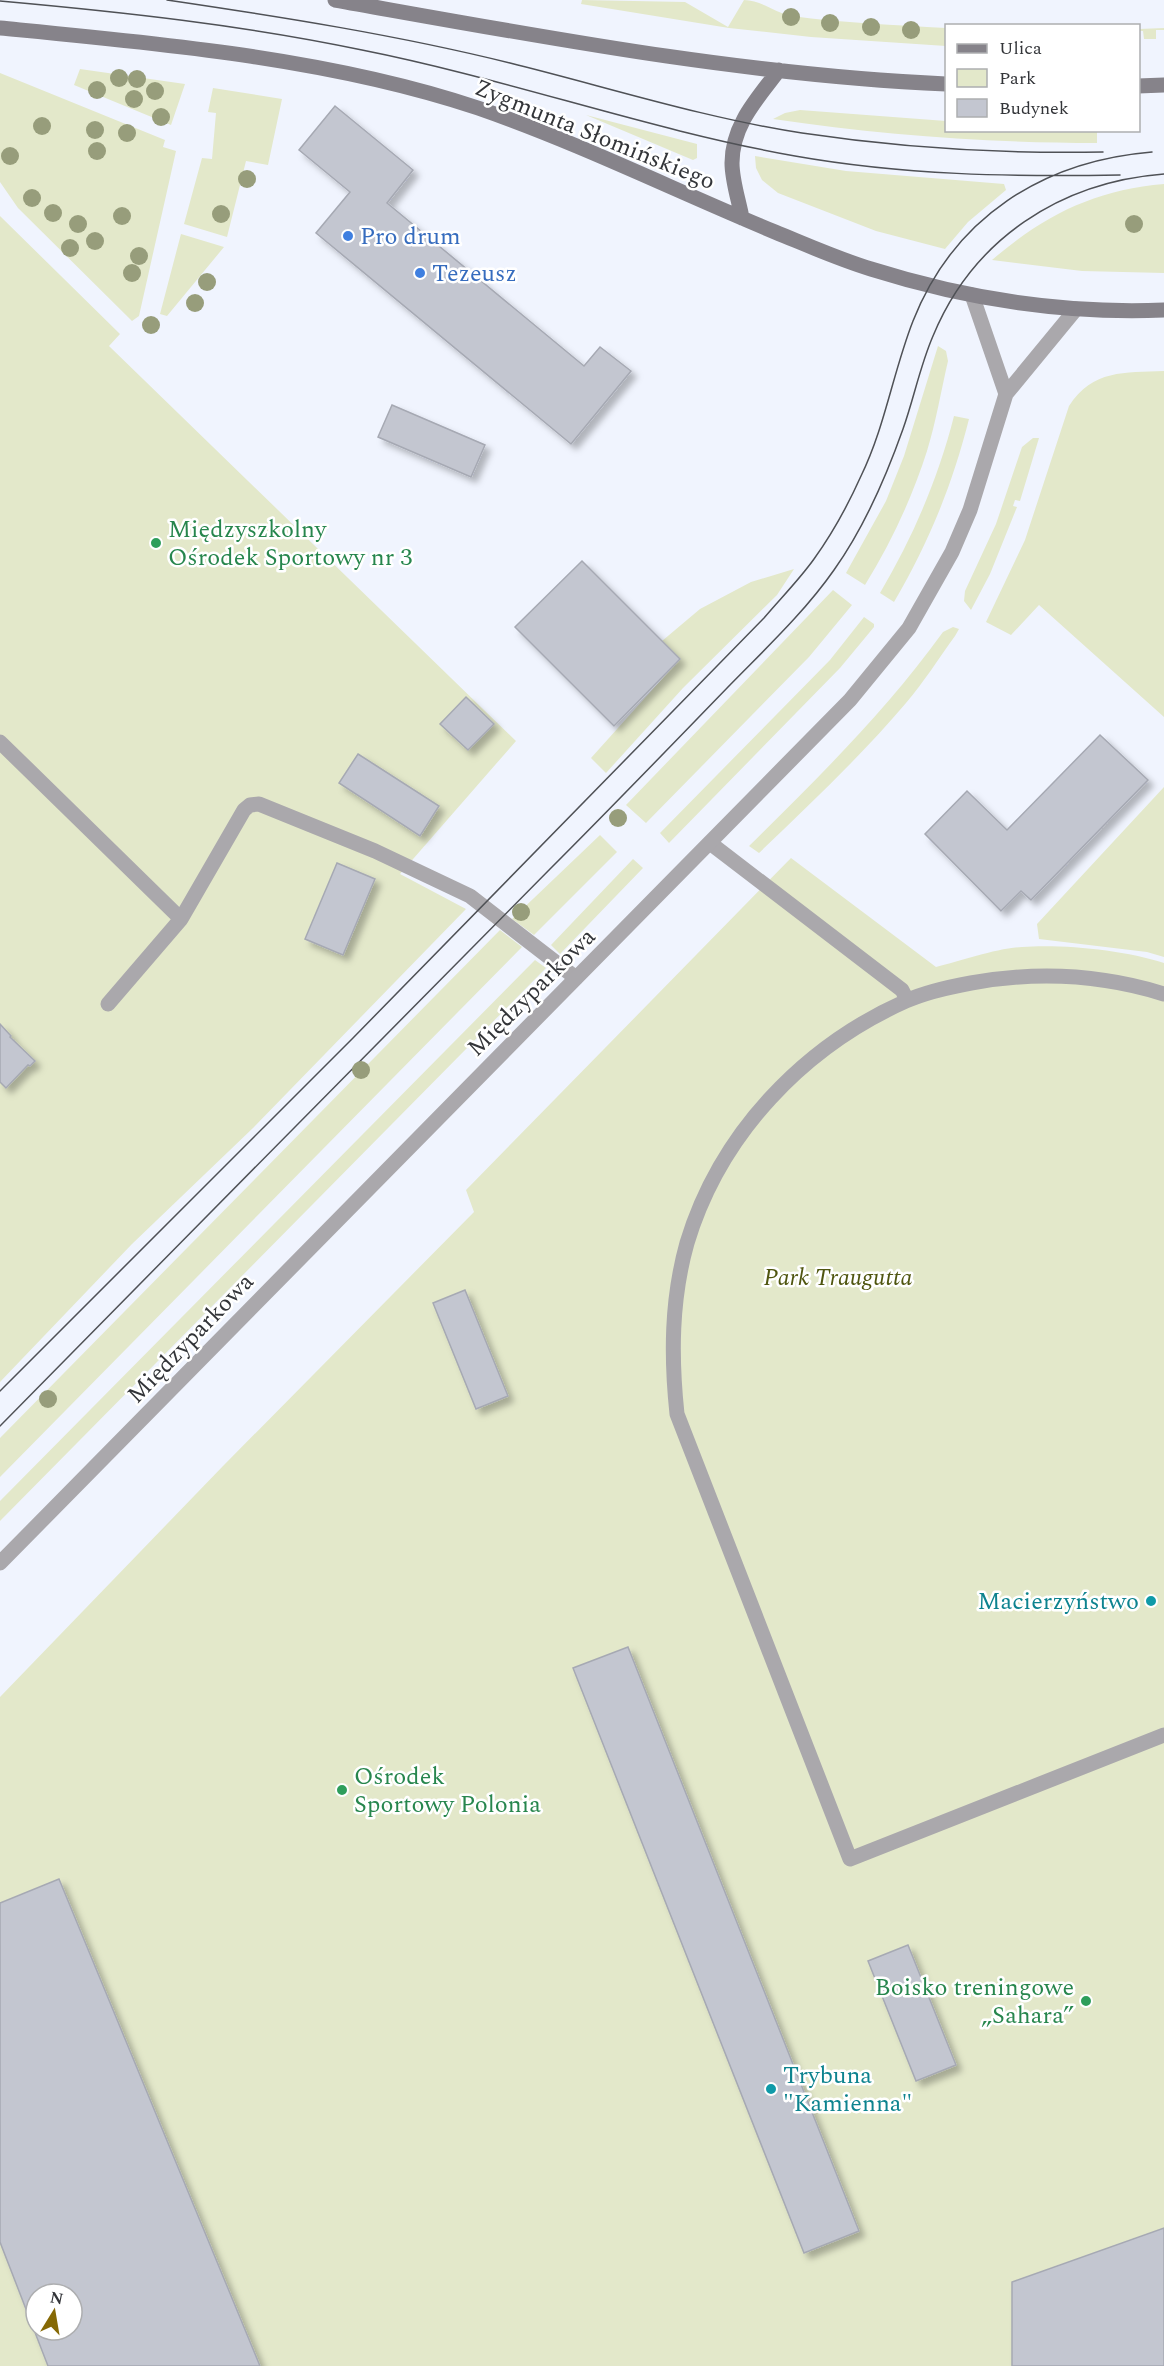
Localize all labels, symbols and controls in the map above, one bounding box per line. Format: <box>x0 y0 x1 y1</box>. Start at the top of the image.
legend <box>945 24 1140 132</box>
text: Ulica <box>999 35 1042 62</box>
text: Park <box>999 65 1036 92</box>
street label: Zygmunta Słomińskiego <box>469 70 720 200</box>
text: Budynek <box>999 95 1069 122</box>
place label: Pro drum <box>360 219 461 255</box>
marker: Pro drum <box>341 229 355 243</box>
place label: Tezeusz <box>432 256 517 292</box>
marker: Tezeusz <box>413 266 427 280</box>
place label: Międzyszkolny Ośrodek Sportowy nr 3 <box>168 512 412 576</box>
marker: Międzyszkolny Ośrodek Sportowy nr 3 <box>149 536 163 550</box>
street label: Międzyparkowa <box>459 920 604 1065</box>
park label: Park Traugutta <box>764 1260 912 1296</box>
street label: Międzyparkowa <box>119 1265 263 1412</box>
place label: Macierzyństwo <box>977 1584 1139 1620</box>
marker: Macierzyństwo <box>1144 1594 1158 1608</box>
place label: Ośrodek Sportowy Polonia <box>354 1759 541 1823</box>
marker: Ośrodek Sportowy Polonia <box>335 1783 349 1797</box>
place label: Boisko treningowe „Sahara” <box>875 1970 1074 2034</box>
marker: Boisko treningowe „Sahara” <box>1079 1994 1093 2008</box>
place label: Trybuna "Kamienna" <box>783 2058 912 2122</box>
marker: Trybuna "Kamienna" <box>764 2082 778 2096</box>
north arrow <box>24 2282 84 2342</box>
text: N <box>48 2285 65 2311</box>

